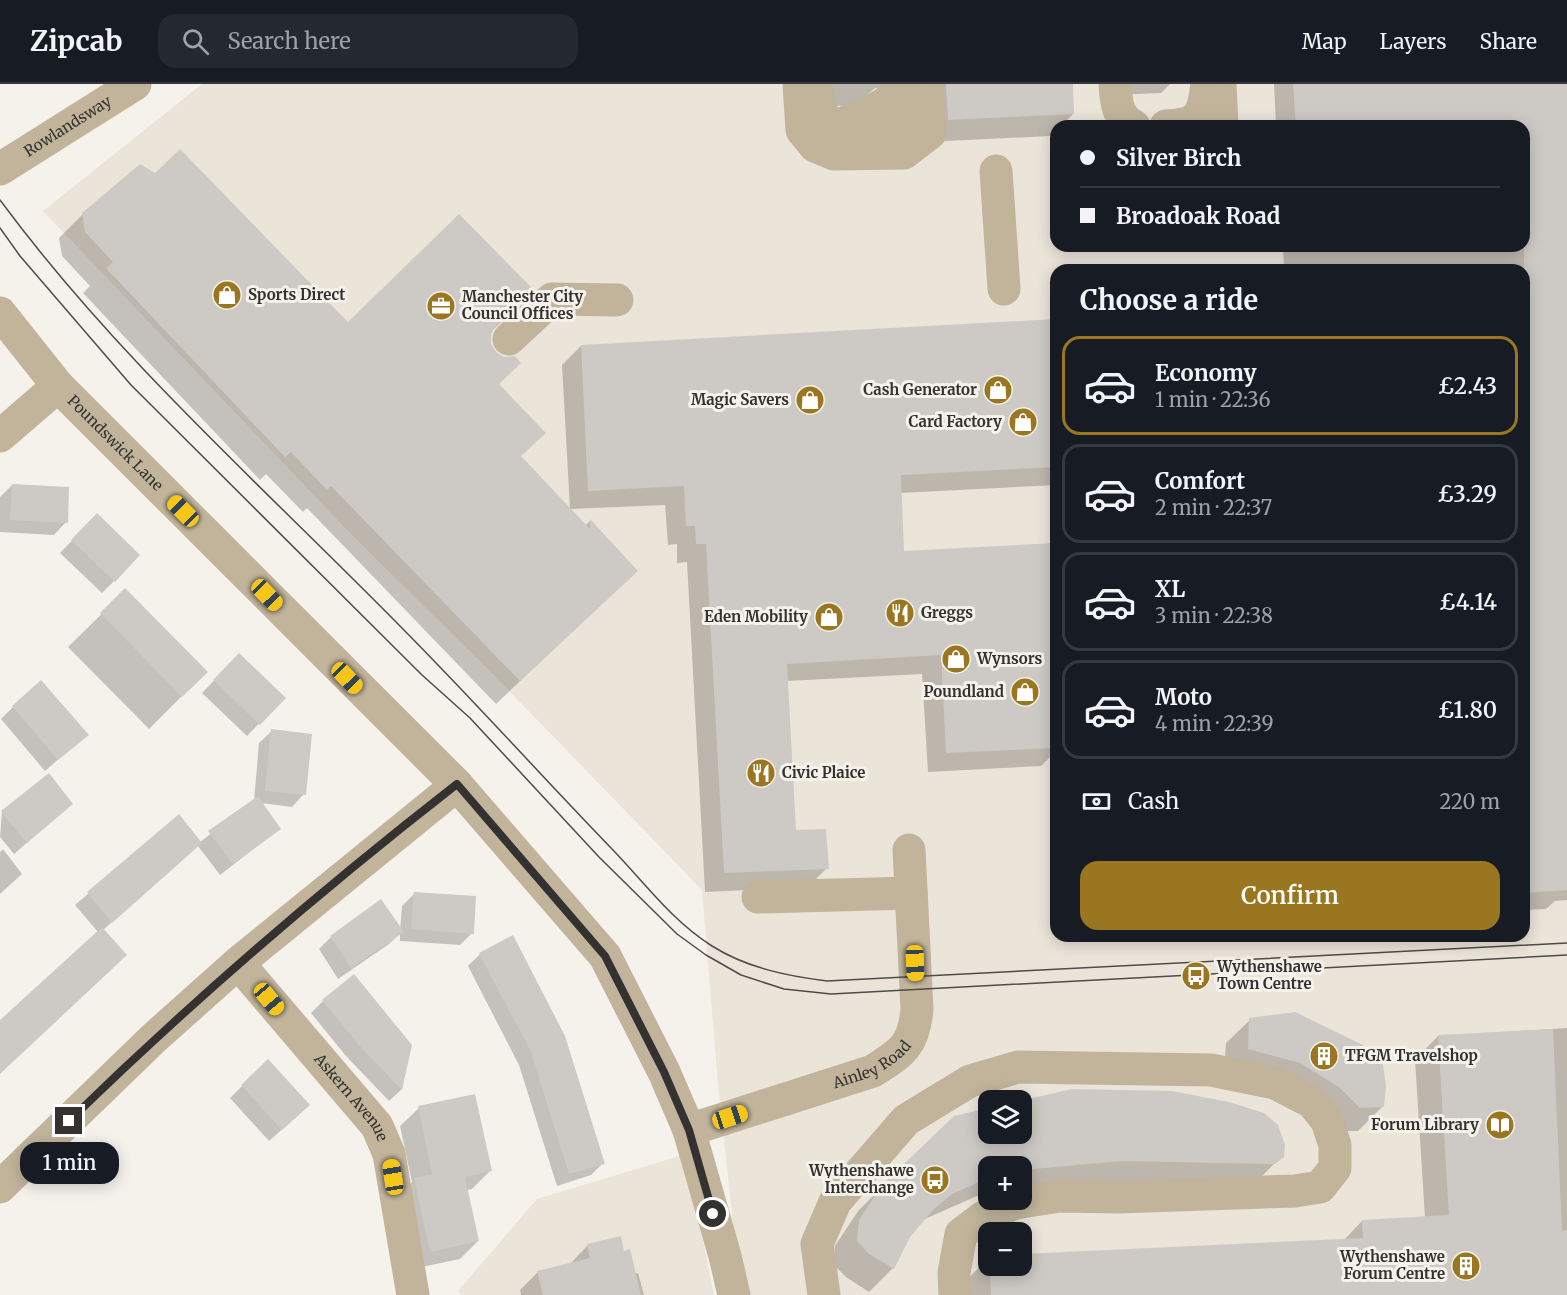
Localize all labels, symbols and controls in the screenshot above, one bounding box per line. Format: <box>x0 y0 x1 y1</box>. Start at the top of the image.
search box <box>158 14 578 68</box>
text: Zipcab <box>30 23 122 59</box>
icon: search <box>179 25 212 58</box>
text: Search here <box>227 27 351 55</box>
text: Map <box>1302 28 1347 55</box>
text: Layers <box>1380 28 1447 55</box>
text: Share <box>1480 28 1537 55</box>
street label: Rowlandsway <box>20 91 115 161</box>
text: Silver Birch <box>1116 144 1242 172</box>
text: Broadoak Road <box>1116 202 1280 230</box>
shop icon: Sports Direct <box>211 279 243 311</box>
text: Choose a ride <box>1080 283 1258 317</box>
place label: Sports Direct <box>248 285 345 304</box>
place label: Manchester City Council Offices <box>462 287 583 323</box>
office icon: Manchester City Council Offices <box>425 290 457 322</box>
icon: car <box>1083 359 1137 413</box>
text: Economy <box>1155 359 1256 387</box>
text: £2.43 <box>1438 372 1497 400</box>
shop icon: Cash Generator <box>982 374 1014 406</box>
place label: Cash Generator <box>863 380 977 399</box>
shop icon: Magic Savers <box>794 384 826 416</box>
text: 1 min · 22:36 <box>1155 387 1271 412</box>
place label: Magic Savers <box>691 390 789 409</box>
street label: Poundswick Lane <box>64 391 167 495</box>
shop icon: Card Factory <box>1007 406 1039 438</box>
place label: Card Factory <box>909 412 1002 431</box>
icon: car <box>1083 467 1137 521</box>
text: Comfort <box>1155 467 1245 495</box>
text: £3.29 <box>1438 480 1497 508</box>
car <box>164 492 202 530</box>
text: 2 min · 22:37 <box>1155 495 1272 520</box>
icon: car <box>1083 575 1137 629</box>
text: XL <box>1155 575 1185 603</box>
car <box>248 576 286 614</box>
text: £4.14 <box>1439 588 1497 616</box>
restaurant icon: Greggs <box>884 597 916 629</box>
shop icon: Eden Mobility <box>813 601 845 633</box>
place label: Greggs <box>921 603 973 622</box>
text: 3 min · 22:38 <box>1155 603 1273 628</box>
place label: Eden Mobility <box>704 607 808 626</box>
shop icon: Wynsors <box>940 643 972 675</box>
place label: Wynsors <box>976 649 1043 668</box>
car <box>328 659 366 697</box>
shop icon: Poundland <box>1009 676 1041 708</box>
place label: Poundland <box>924 682 1004 701</box>
icon: car <box>1083 683 1137 737</box>
text: Moto <box>1155 683 1212 711</box>
text: £1.80 <box>1438 696 1497 724</box>
text: 4 min · 22:39 <box>1155 711 1274 736</box>
restaurant icon: Civic Plaice <box>745 757 777 789</box>
place label: Civic Plaice <box>782 763 866 782</box>
icon: cash <box>1080 785 1113 818</box>
text: Cash <box>1128 787 1179 815</box>
text: 220 m <box>1440 789 1500 814</box>
button: Confirm <box>1080 861 1500 930</box>
car <box>905 945 925 981</box>
place label: Wythenshawe Town Centre <box>1216 957 1322 993</box>
bus stop icon: Wythenshawe Town Centre <box>1180 960 1212 992</box>
car <box>251 979 287 1019</box>
street label: Ainley Road <box>829 1037 915 1093</box>
building icon: TFGM Travelshop <box>1308 1040 1340 1072</box>
place label: TFGM Travelshop <box>1345 1046 1478 1065</box>
street label: Askern Avenue <box>310 1049 392 1144</box>
map controls <box>978 1090 1032 1276</box>
button: layers <box>978 1090 1032 1144</box>
car <box>710 1103 750 1131</box>
route end <box>55 1107 82 1134</box>
library icon: Forum Library <box>1484 1109 1516 1141</box>
place label: Forum Library <box>1371 1115 1479 1134</box>
callout: 1 min <box>20 1142 118 1184</box>
text: 1 min <box>43 1150 96 1175</box>
button: + <box>978 1156 1032 1210</box>
car <box>381 1158 405 1196</box>
place label: Wythenshawe Interchange <box>808 1161 914 1197</box>
bus stop icon: Wythenshawe Interchange <box>919 1164 951 1196</box>
route start <box>699 1200 726 1227</box>
button: − <box>978 1222 1032 1276</box>
place label: Wythenshawe Forum Centre <box>1339 1247 1445 1283</box>
building icon: Wythenshawe Forum Centre <box>1450 1250 1482 1282</box>

